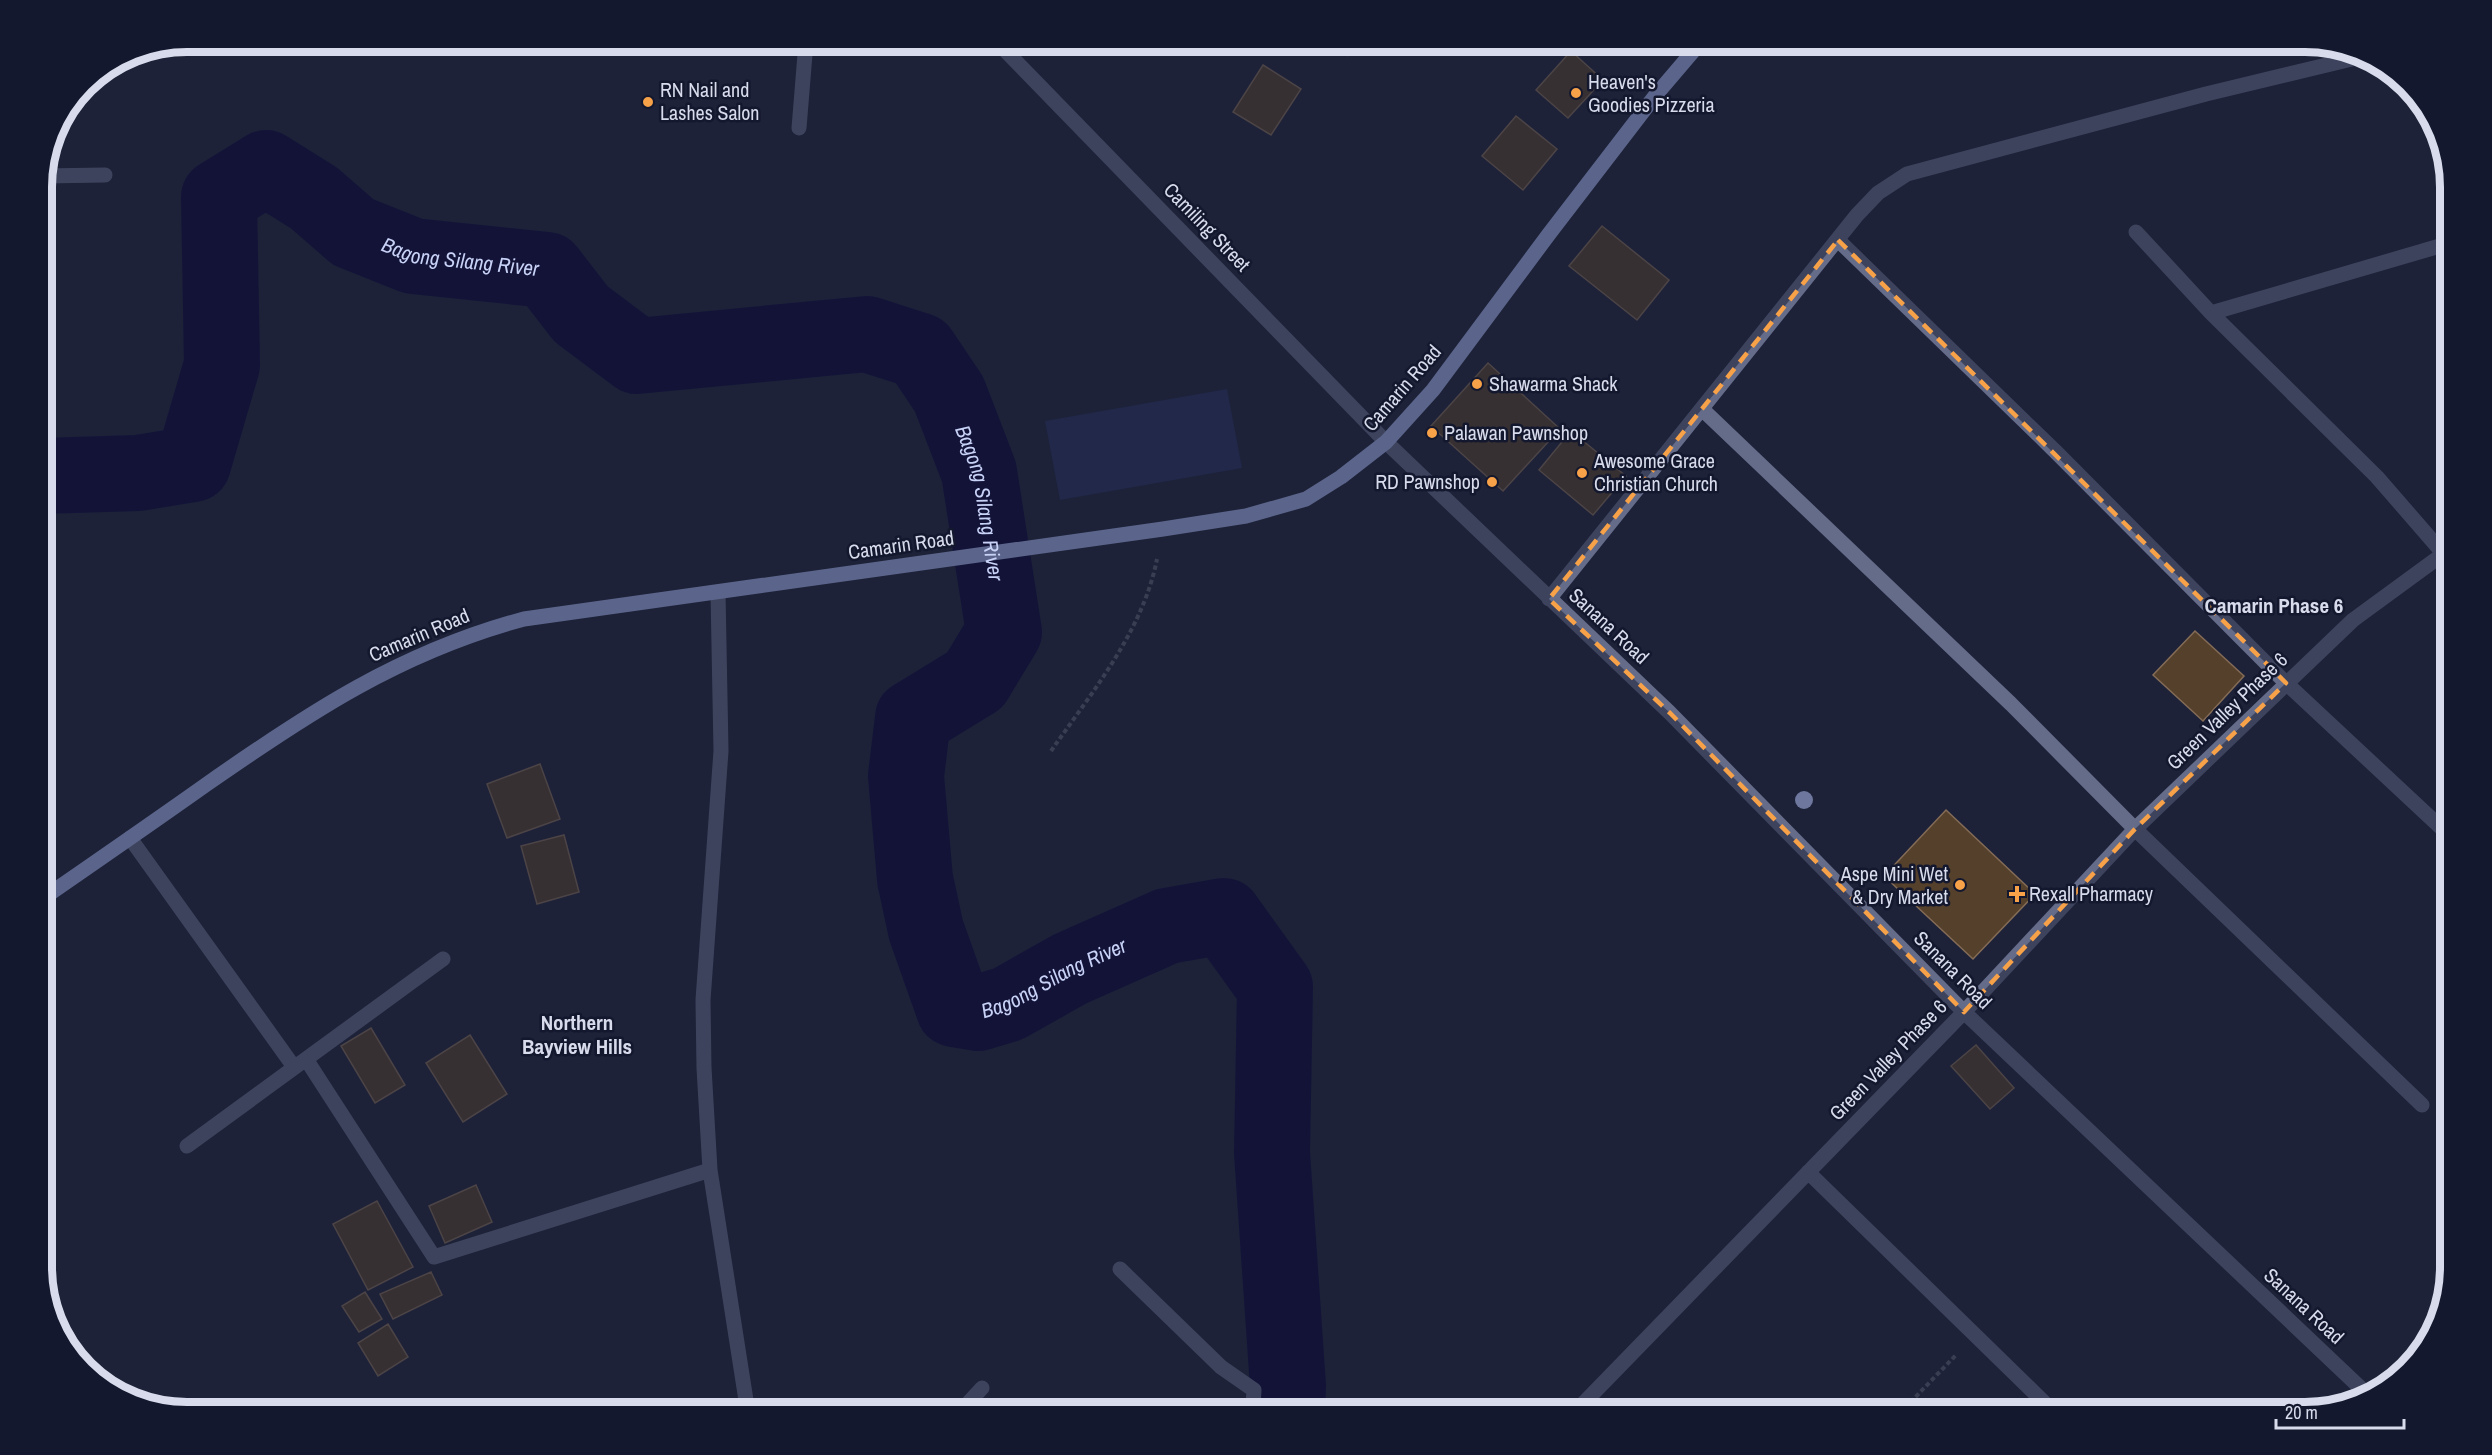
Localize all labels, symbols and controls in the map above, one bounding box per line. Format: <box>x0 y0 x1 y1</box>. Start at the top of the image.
place label: Heaven's Goodies Pizzeria <box>1588 68 1715 118</box>
place label: RN Nail and Lashes Salon <box>660 76 759 126</box>
marker: Heaven's Goodies Pizzeria <box>1569 86 1583 100</box>
marker: RN Nail and Lashes Salon <box>641 95 655 109</box>
street label: Camiling Street <box>1158 176 1257 277</box>
water label: Bagong Silang River <box>377 230 541 283</box>
street label: Camarin Road <box>1356 339 1447 437</box>
place label: Shawarma Shack <box>1489 370 1618 397</box>
marker: Shawarma Shack <box>1470 377 1484 391</box>
place label: Palawan Pawnshop <box>1444 419 1588 446</box>
water label: Bagong Silang River <box>948 421 1011 584</box>
marker: Palawan Pawnshop <box>1425 426 1439 440</box>
place label: Awesome Grace Christian Church <box>1593 447 1718 497</box>
marker: Awesome Grace Christian Church <box>1575 466 1589 480</box>
place label: RD Pawnshop <box>1375 468 1480 495</box>
marker: RD Pawnshop <box>1485 475 1499 489</box>
street label: Camarin Road <box>846 524 956 565</box>
street label: Sanana Road <box>1563 582 1655 670</box>
district label: Camarin Phase 6 <box>2205 591 2343 620</box>
street label: Camarin Road <box>364 601 473 668</box>
street label: Green Valley Phase 6 <box>2160 646 2293 775</box>
place label: Aspe Mini Wet & Dry Market <box>1840 860 1948 910</box>
marker: Aspe Mini Wet & Dry Market <box>1953 878 1967 892</box>
place label: Rexall Pharmacy <box>2029 880 2154 907</box>
marker: Rexall Pharmacy <box>2010 887 2024 901</box>
street label: Sanana Road <box>1908 925 1998 1015</box>
water label: Bagong Silang River <box>978 930 1132 1025</box>
street label: Green Valley Phase 6 <box>1823 993 1952 1126</box>
district label: Northern Bayview Hills <box>522 1008 632 1061</box>
street label: Sanana Road <box>2258 1262 2350 1350</box>
scale bar <box>2276 1392 2404 1430</box>
text: 20 m <box>2285 1400 2318 1425</box>

